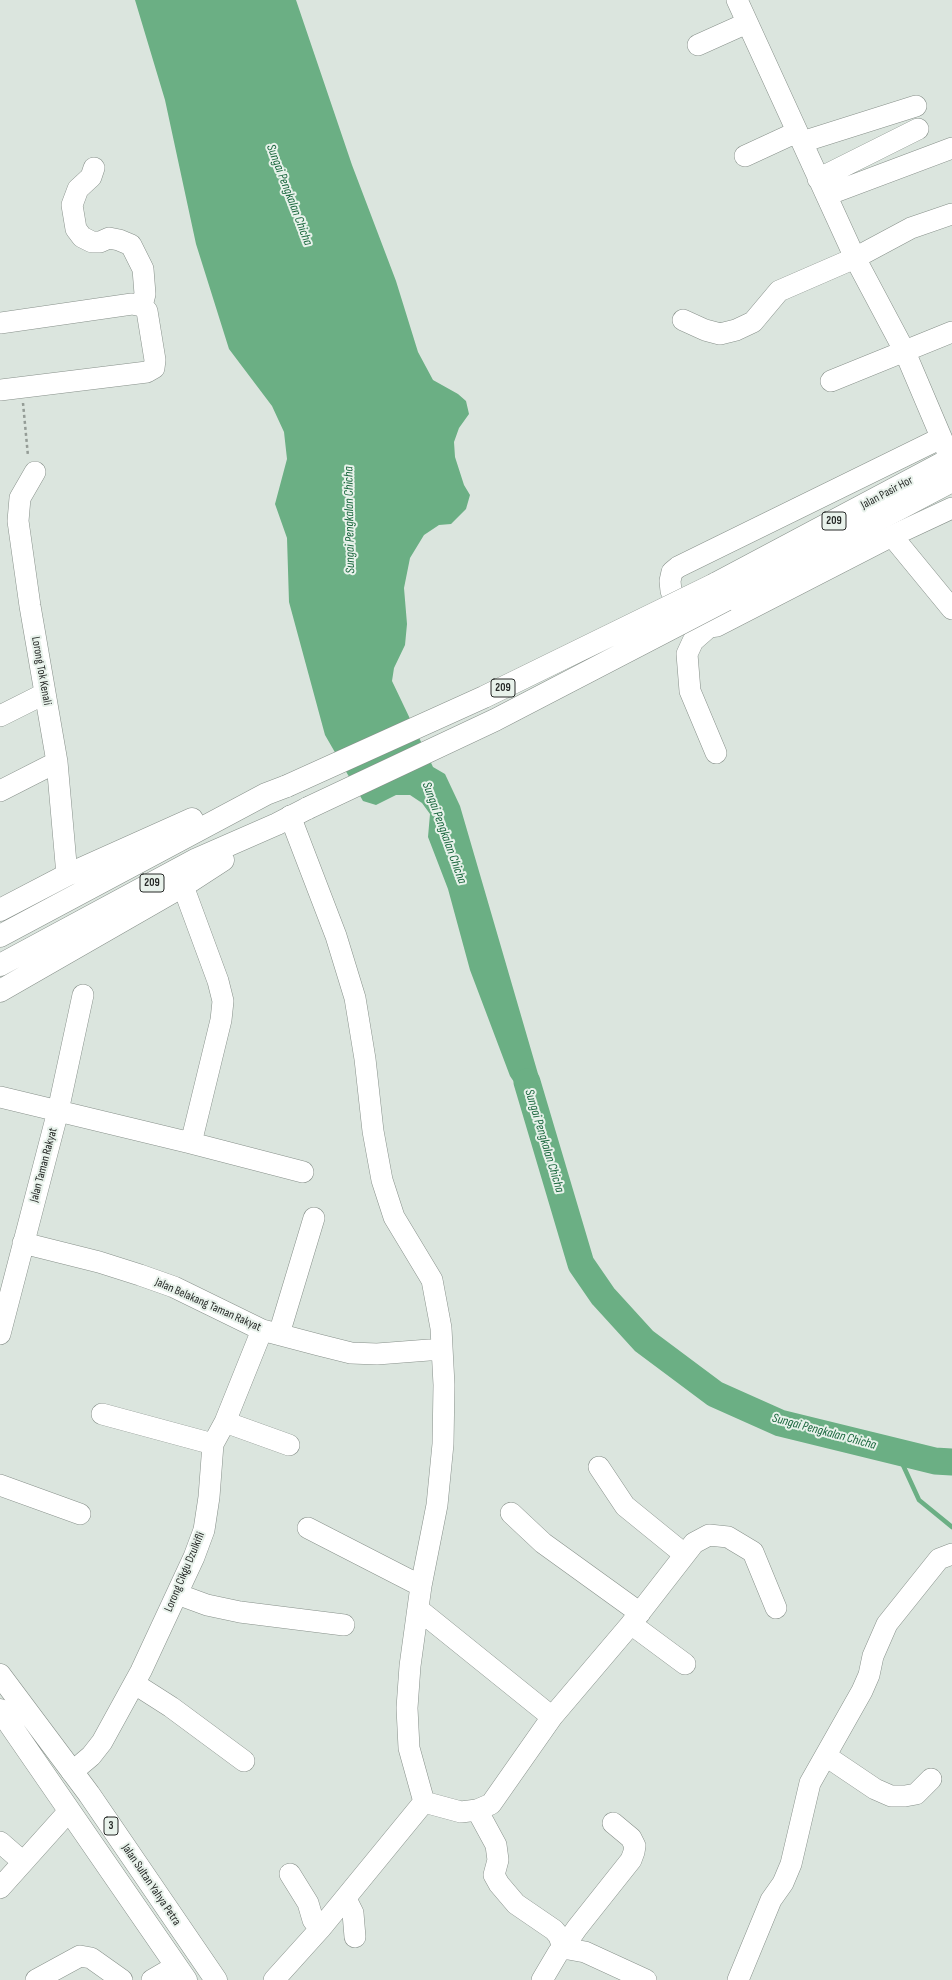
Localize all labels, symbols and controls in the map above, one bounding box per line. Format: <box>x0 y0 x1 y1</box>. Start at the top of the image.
water label: Sungai Pengkalan Chicha <box>263 142 315 248</box>
water label: Sungai Pengkalan Chicha <box>341 466 359 574</box>
street label: Jalan Pasir Hor <box>858 473 916 513</box>
road number: 209 <box>822 512 846 530</box>
street label: Lorong Tok Kenali <box>28 636 54 706</box>
road number: 209 <box>491 679 515 697</box>
water label: Sungai Pengkalan Chicha <box>418 780 470 886</box>
road number: 209 <box>140 874 164 892</box>
water label: Sungai Pengkalan Chicha <box>521 1087 567 1195</box>
street label: Jalan Taman Rakyat <box>27 1126 61 1204</box>
street label: Jalan Belakang Taman Rakyat <box>153 1275 263 1335</box>
water label: Sungai Pengkalan Chicha <box>770 1411 878 1453</box>
street label: Lorong Cikgu Dzulkifli <box>162 1530 208 1614</box>
road number: 3 <box>104 1817 118 1835</box>
street label: Jalan Sultan Yahya Petra <box>118 1842 184 1928</box>

